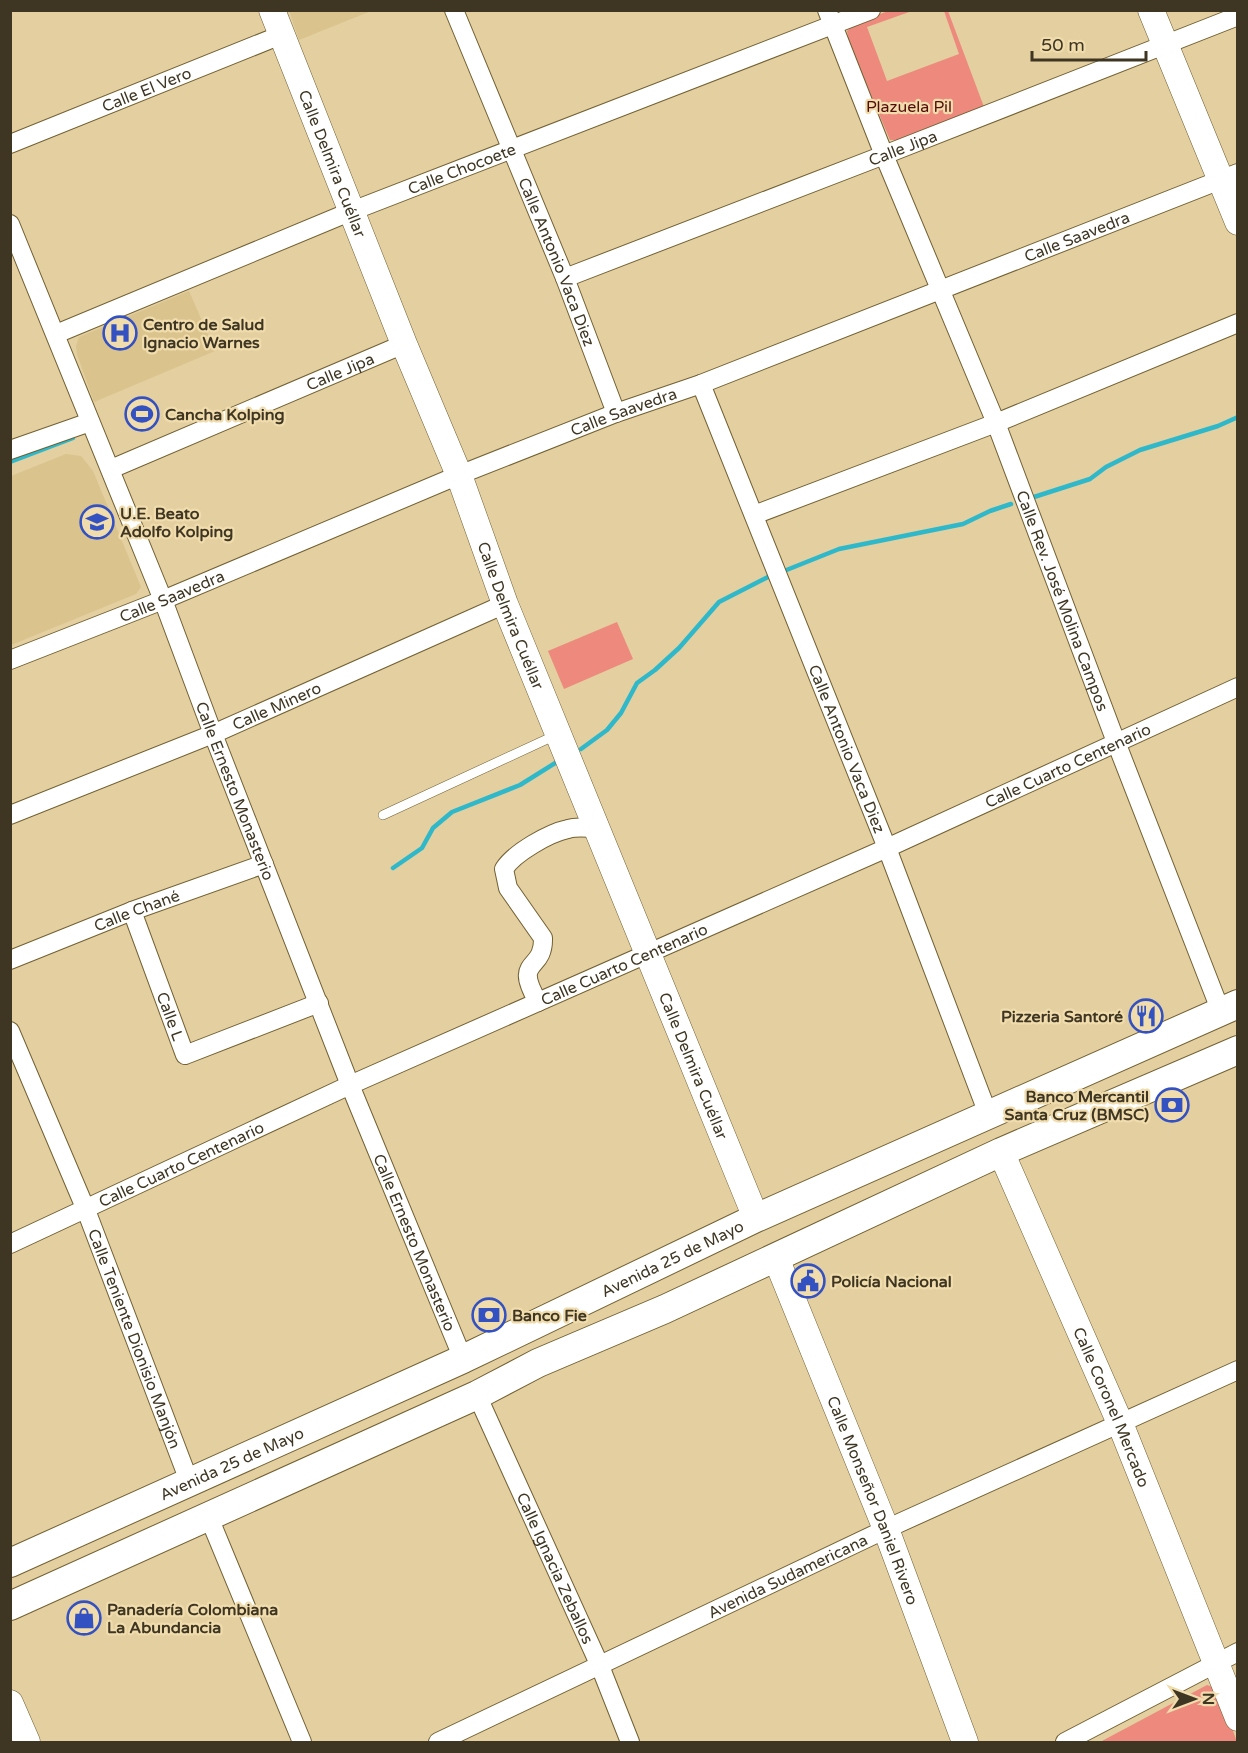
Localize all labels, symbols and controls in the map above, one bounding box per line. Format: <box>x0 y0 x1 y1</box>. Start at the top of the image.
scale bar <box>1032 24 1146 62</box>
text: 50 m <box>1041 34 1085 56</box>
street label: Calle El Vero <box>99 63 194 117</box>
street label: Calle Delmira Cuéllar <box>294 87 370 241</box>
park label: Plazuela Pil <box>866 97 952 117</box>
street label: Calle Jipa <box>866 126 940 171</box>
street label: Calle Chocoete <box>405 140 519 199</box>
street label: Calle Antonio Vaca Diez <box>513 175 599 349</box>
street label: Calle Saavedra <box>1021 208 1133 267</box>
hospital icon: Centro de Salud Ignacio Warnes <box>102 315 138 351</box>
place label: Centro de Salud Ignacio Warnes <box>143 315 264 353</box>
street label: Calle Jipa <box>303 349 377 396</box>
street label: Calle Saavedra <box>568 384 680 441</box>
sports icon: Cancha Kolping <box>124 396 160 432</box>
place label: Cancha Kolping <box>165 405 285 425</box>
street label: Calle Rev. José Molina Campos <box>1011 488 1112 714</box>
school or university icon: U.E. Beato Adolfo Kolping <box>79 504 115 540</box>
place label: U.E. Beato Adolfo Kolping <box>120 504 233 542</box>
street label: Calle Delmira Cuéllar <box>473 539 548 693</box>
street label: Calle Saavedra <box>117 566 228 627</box>
street label: Calle Antonio Vaca Diez <box>804 662 889 836</box>
street label: Calle Minero <box>229 678 324 735</box>
street label: Calle Ernesto Monasterio <box>191 699 278 883</box>
street label: Calle Cuarto Centenario <box>982 719 1154 813</box>
street label: Calle Chané <box>91 886 182 936</box>
street label: Calle Cuarto Centenario <box>538 919 711 1010</box>
street label: Calle L <box>152 989 188 1044</box>
street label: Calle Delmira Cuéllar <box>654 990 732 1143</box>
restaurant icon: Pizzeria Santoré <box>1128 998 1164 1034</box>
place label: Pizzeria Santoré <box>1001 1007 1123 1027</box>
place label: Banco Mercantil Santa Cruz (BMSC) <box>1005 1087 1149 1125</box>
bank icon: Banco Mercantil Santa Cruz (BMSC) <box>1154 1087 1190 1123</box>
street label: Calle Cuarto Centenario <box>96 1118 268 1212</box>
street label: Calle Ernesto Monasterio <box>368 1151 459 1335</box>
street label: Avenida 25 de Mayo <box>598 1216 747 1302</box>
street label: Calle Teniente Dionisio Manjón <box>83 1226 185 1452</box>
public building icon: Policía Nacional <box>790 1263 826 1299</box>
place label: Policía Nacional <box>831 1272 952 1292</box>
bank icon: Banco Fie <box>471 1297 507 1333</box>
place label: Banco Fie <box>512 1306 587 1326</box>
street label: Calle Coronel Mercado <box>1068 1324 1154 1490</box>
street label: Calle Monseñor Daniel Rivero <box>822 1393 922 1608</box>
street label: Avenida 25 de Mayo <box>157 1423 307 1505</box>
street label: Calle Ignacia Zeballos <box>512 1490 598 1647</box>
street label: Avenida Sudamericana <box>705 1530 871 1623</box>
shop icon: Panadería Colombiana La Abundancia <box>66 1600 102 1636</box>
place label: Panadería Colombiana La Abundancia <box>107 1600 278 1638</box>
north arrow <box>1164 1669 1224 1729</box>
text: N <box>1198 1693 1218 1705</box>

